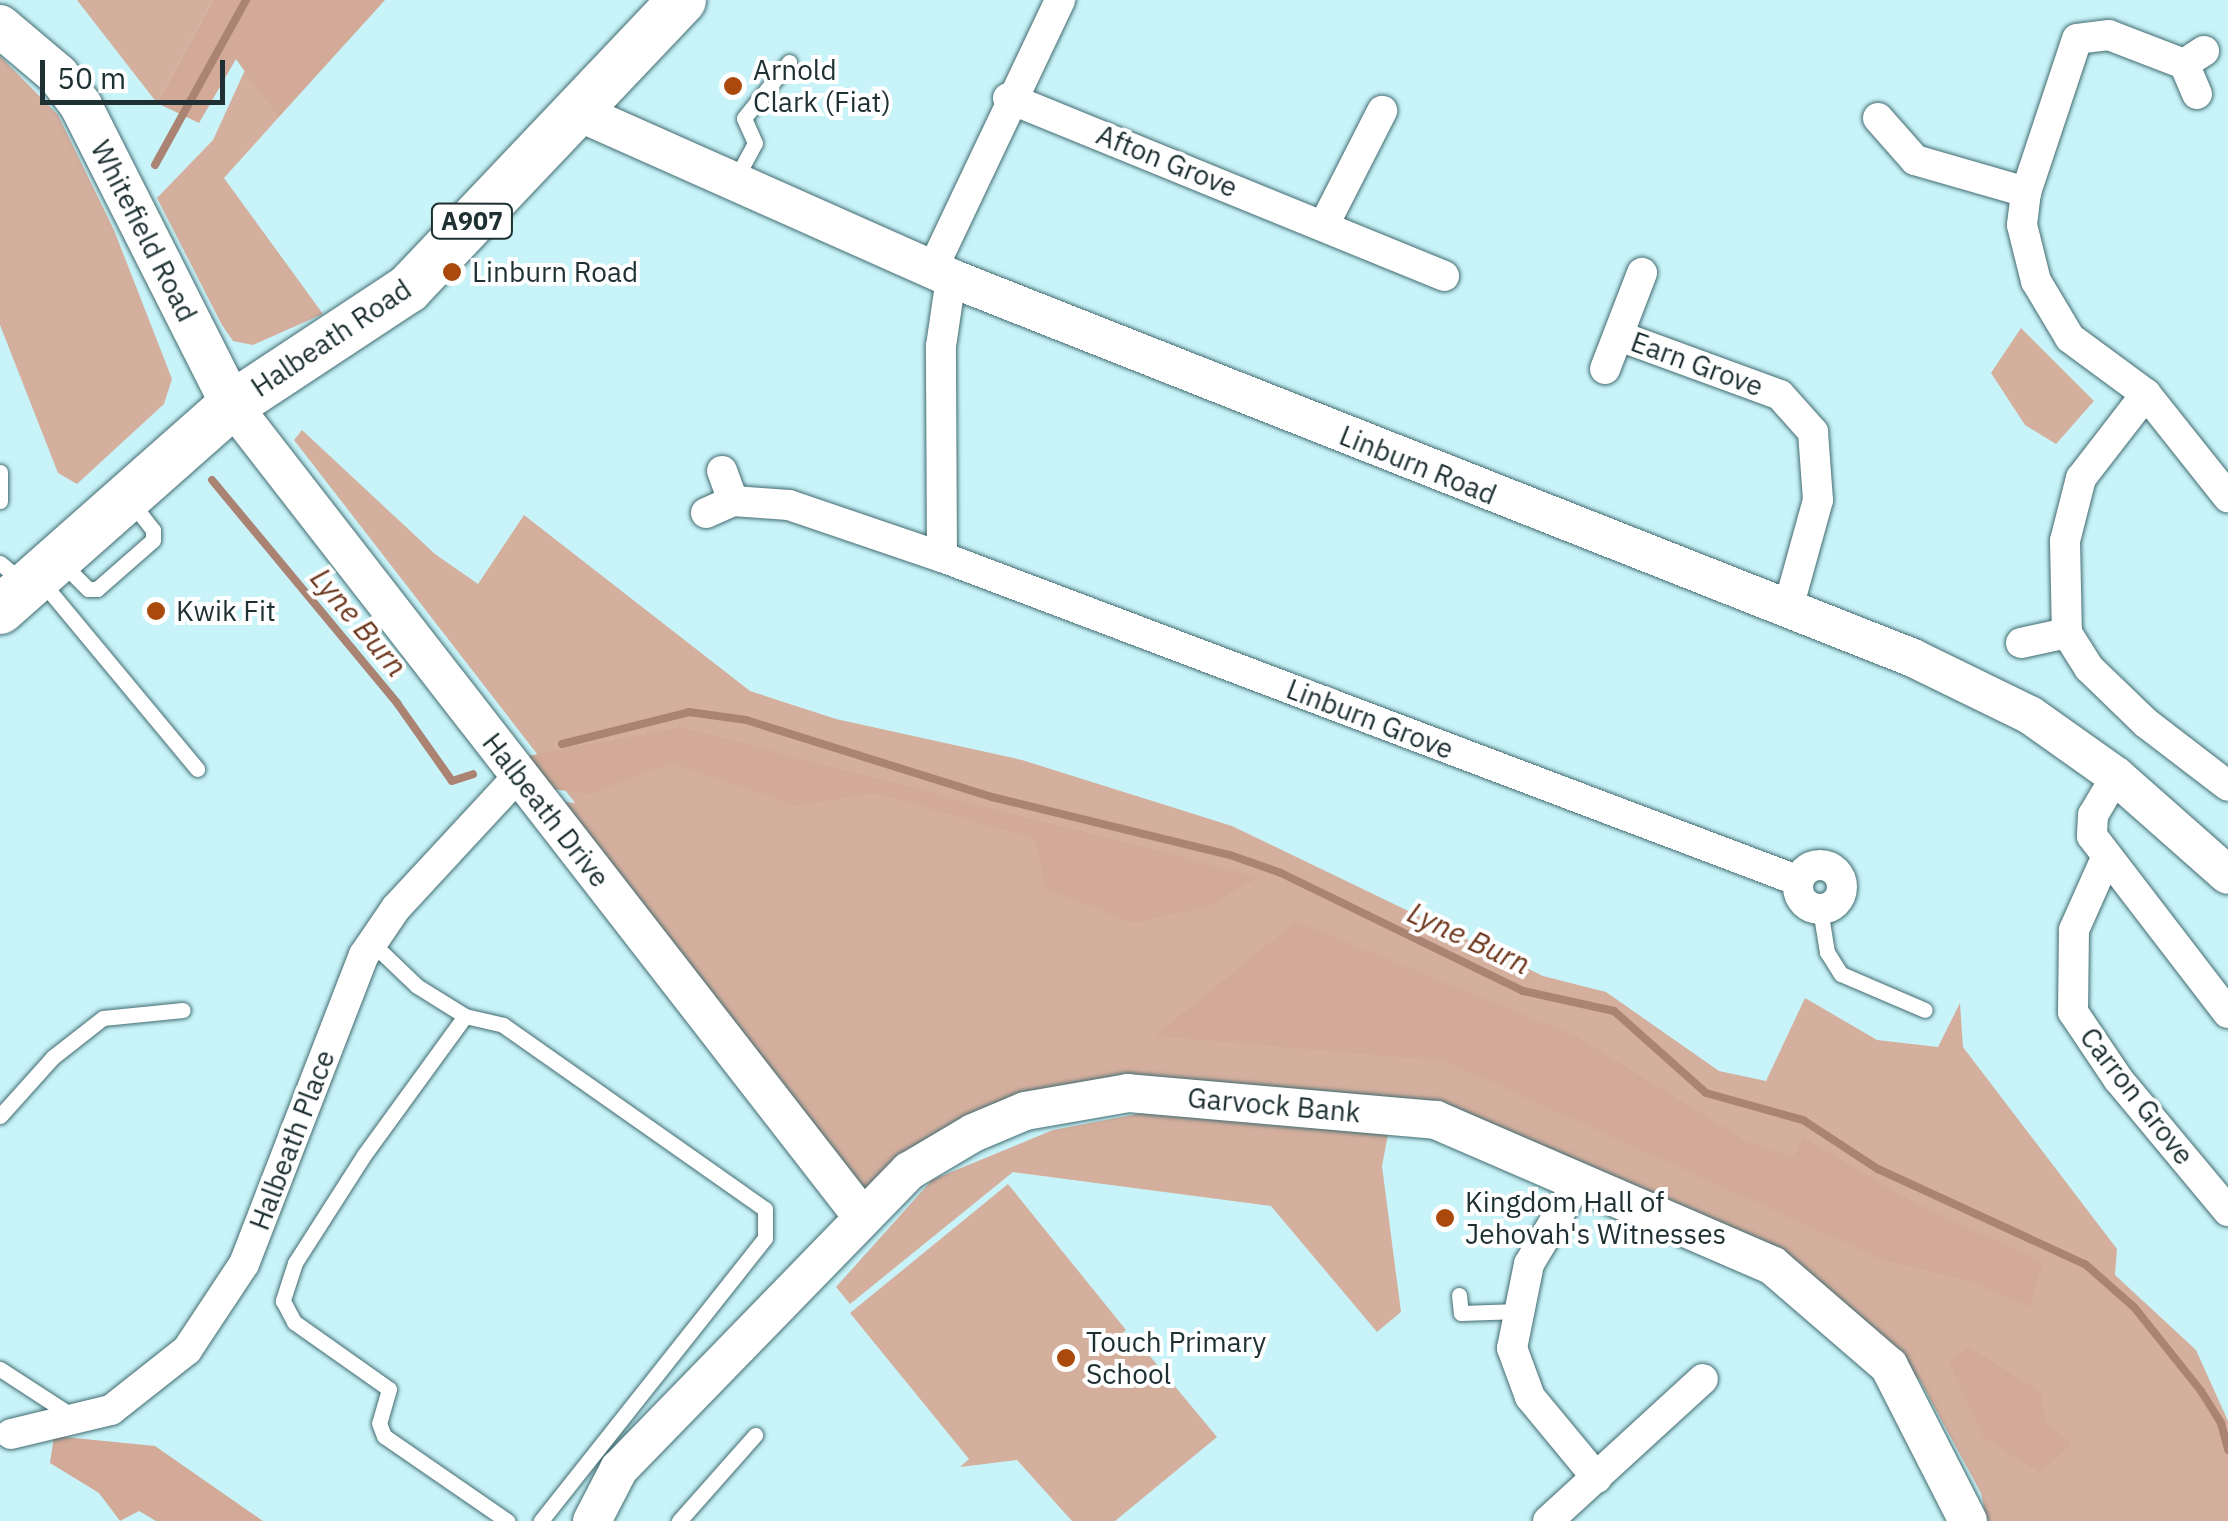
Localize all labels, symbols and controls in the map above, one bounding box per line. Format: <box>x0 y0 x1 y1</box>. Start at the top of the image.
scale bar <box>45 40 230 102</box>
place label: Arnold Clark (Fiat) <box>753 53 891 119</box>
text: 50 m <box>57 58 126 97</box>
marker: Arnold Clark (Fiat) <box>722 75 744 97</box>
street label: Afton Grove <box>1092 118 1242 204</box>
street label: Whitefield Road <box>84 135 204 327</box>
road number: A907 <box>430 201 514 241</box>
place label: Linburn Road <box>472 255 638 289</box>
marker: Linburn Road <box>441 261 463 283</box>
street label: Halbeath Road <box>245 272 417 404</box>
street label: Earn Grove <box>1626 325 1768 403</box>
street label: Linburn Road <box>1335 418 1501 512</box>
water label: Lyne Burn <box>303 560 415 684</box>
place label: Kwik Fit <box>176 594 276 628</box>
marker: Kwik Fit <box>145 600 167 622</box>
street label: Linburn Grove <box>1282 672 1458 766</box>
street label: Halbeath Drive <box>475 726 617 894</box>
water label: Lyne Burn <box>1402 894 1536 982</box>
street label: Carron Grove <box>2073 1021 2201 1171</box>
street label: Halbeath Place <box>242 1045 342 1235</box>
street label: Garvock Bank <box>1186 1081 1362 1129</box>
place label: Kingdom Hall of Jehovah's Witnesses <box>1465 1185 1726 1251</box>
marker: Kingdom Hall of Jehovah's Witnesses <box>1434 1207 1456 1229</box>
place label: Touch Primary School <box>1086 1325 1266 1391</box>
marker: Touch Primary School <box>1055 1347 1077 1369</box>

